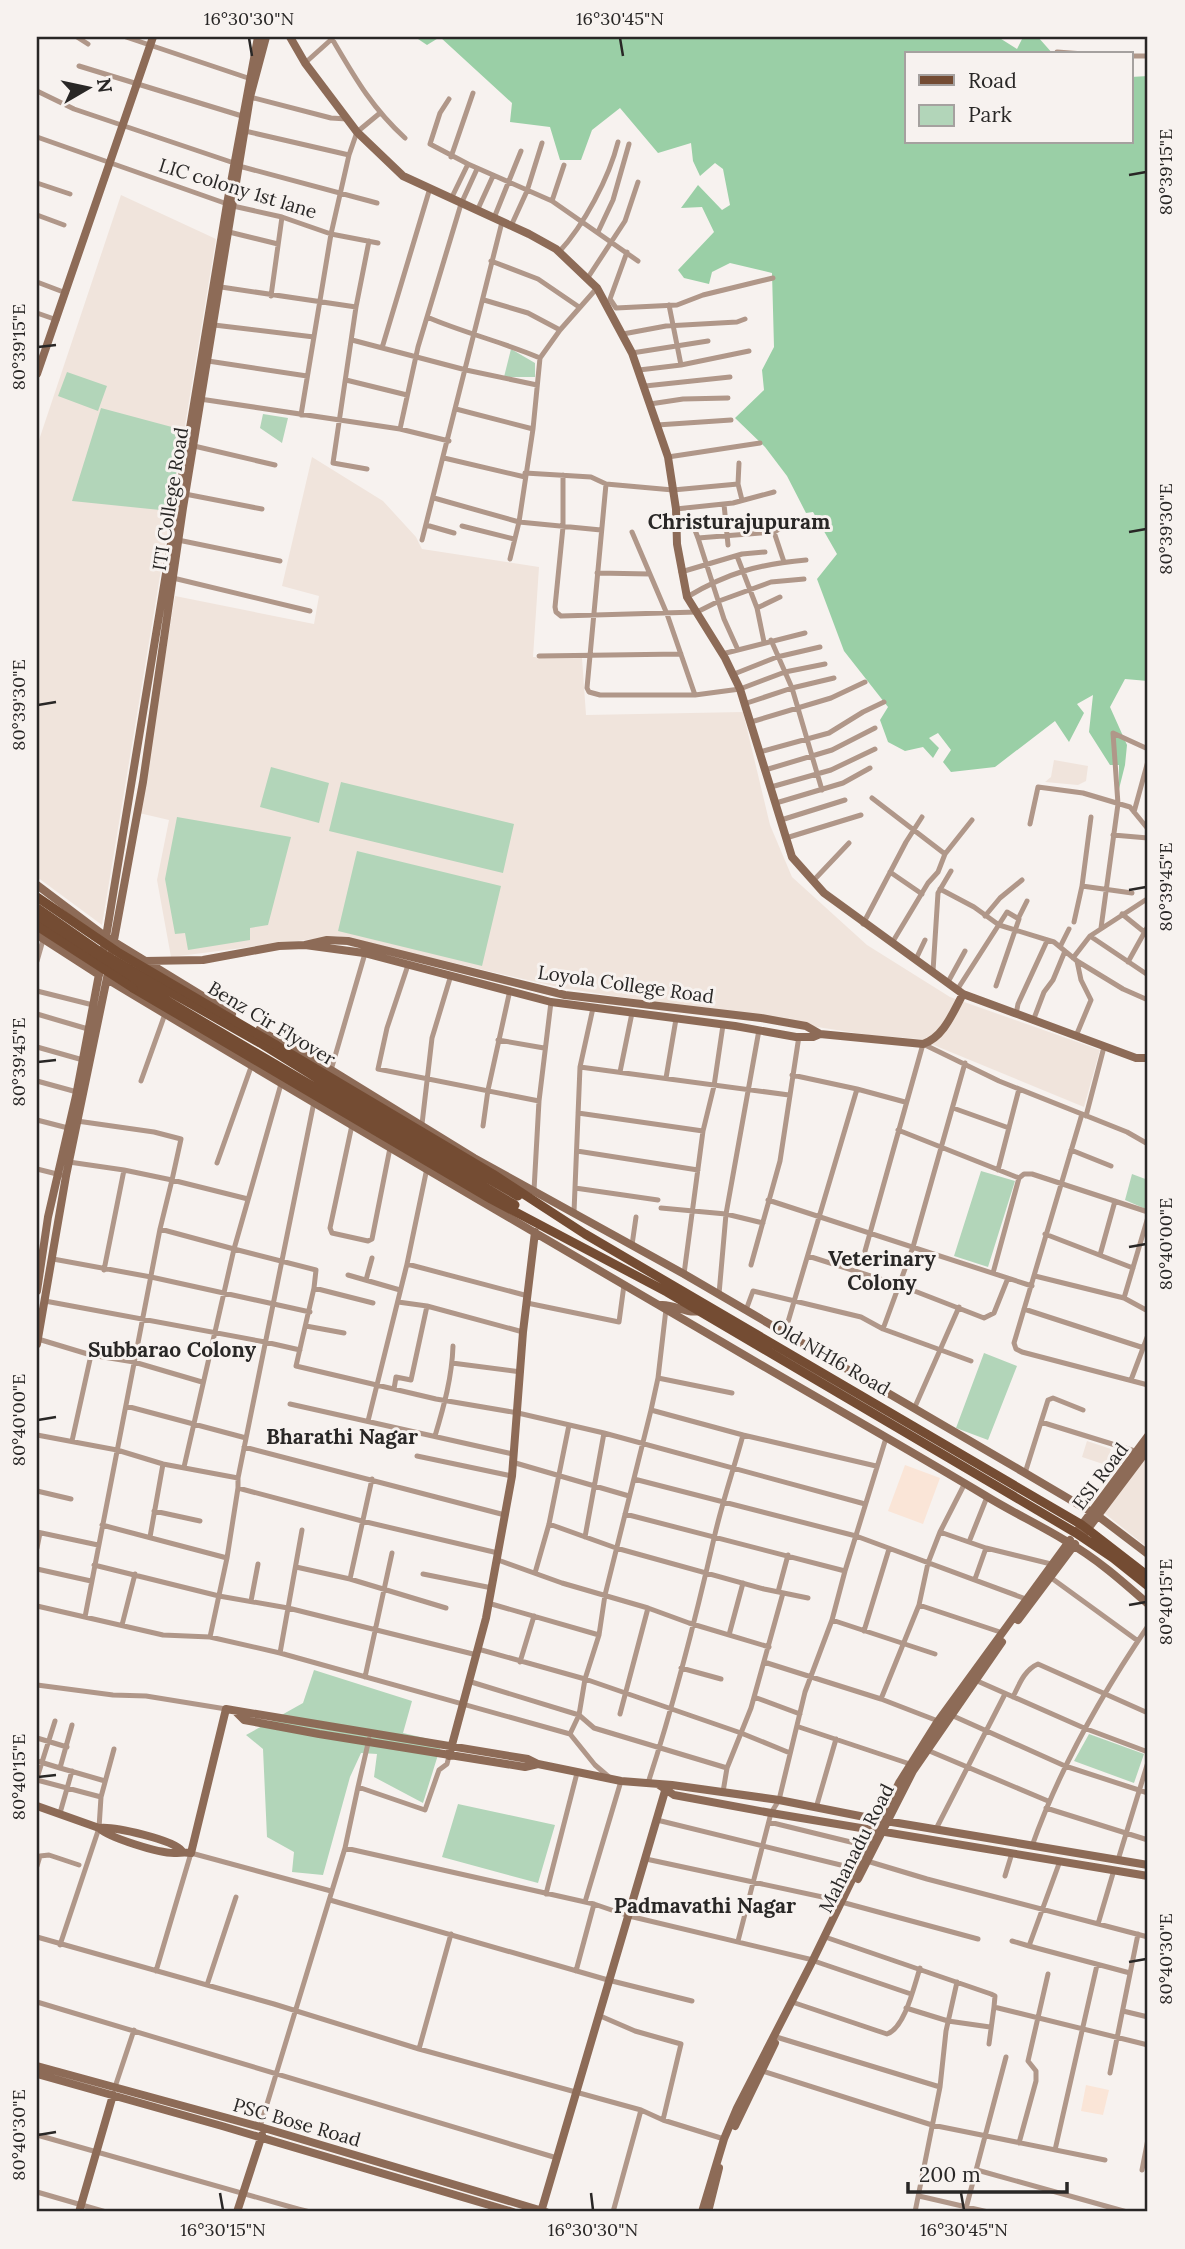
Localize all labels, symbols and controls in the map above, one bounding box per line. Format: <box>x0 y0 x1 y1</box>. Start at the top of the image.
text: 16°30'30"N <box>204 7 294 30</box>
text: 16°30'45"N <box>576 7 664 30</box>
north arrow <box>52 52 122 122</box>
legend <box>905 52 1132 144</box>
text: Road <box>968 67 1017 94</box>
text: N <box>92 76 118 95</box>
text: Park <box>968 101 1012 128</box>
text: 80°39'15"E <box>1154 129 1177 215</box>
street label: LIC colony 1st lane <box>156 153 320 223</box>
text: 80°39'15"E <box>7 304 30 390</box>
street label: ITI College Road <box>147 426 193 572</box>
text: 80°39'30"E <box>1154 483 1177 575</box>
district label: Christurajupuram <box>648 508 830 535</box>
text: 80°39'30"E <box>7 659 30 751</box>
text: 80°39'45"E <box>1154 843 1177 931</box>
street label: Loyola College Road <box>536 960 716 1008</box>
street label: Benz Cir Flyover <box>204 975 341 1071</box>
text: 80°39'45"E <box>7 1018 30 1106</box>
text: 80°40'00"E <box>1154 1198 1177 1290</box>
district label: Veterinary Colony <box>828 1245 936 1296</box>
street label: Old NH16 Road <box>767 1313 895 1401</box>
district label: Subbarao Colony <box>88 1336 256 1363</box>
text: 80°40'00"E <box>7 1374 30 1466</box>
district label: Bharathi Nagar <box>266 1423 418 1450</box>
street label: ESI Road <box>1067 1438 1133 1514</box>
text: 80°40'15"E <box>1154 1559 1177 1645</box>
text: 80°40'15"E <box>7 1734 30 1820</box>
street label: Mahanadu Road <box>813 1779 899 1917</box>
district label: Padmavathi Nagar <box>614 1892 796 1919</box>
text: 80°40'30"E <box>1154 1913 1177 2005</box>
text: 80°40'30"E <box>7 2089 30 2181</box>
street label: PSC Bose Road <box>230 2092 364 2152</box>
scale bar <box>908 2151 1068 2195</box>
text: 200 m <box>919 2161 981 2188</box>
text: 16°30'15"N <box>180 2218 266 2241</box>
text: 16°30'30"N <box>548 2218 638 2241</box>
text: 16°30'45"N <box>920 2218 1008 2241</box>

